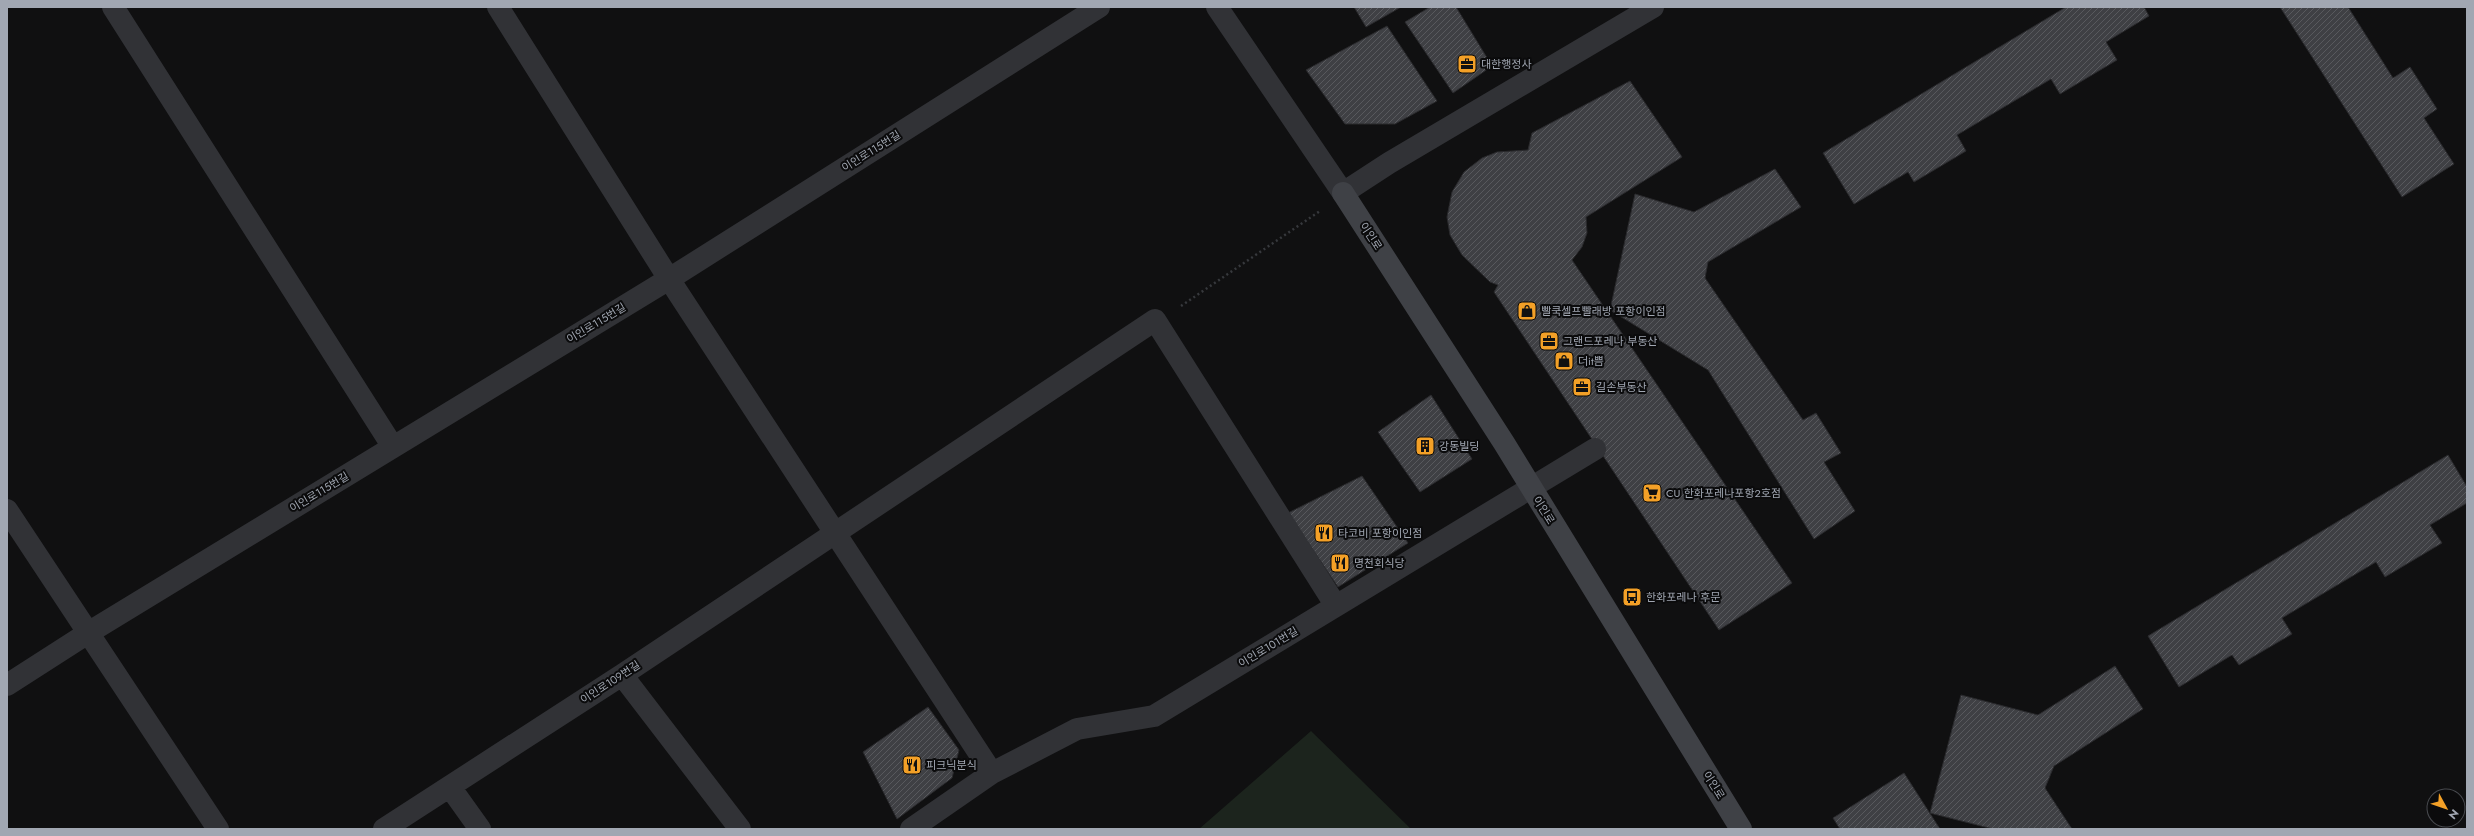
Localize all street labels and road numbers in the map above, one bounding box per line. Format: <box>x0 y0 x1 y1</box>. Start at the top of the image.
street label: 이인로115번길 <box>838 127 904 175</box>
street label: 이인로 <box>1356 219 1386 253</box>
street label: 이인로115번길 <box>563 299 629 347</box>
street label: 이인로115번길 <box>286 468 352 516</box>
street label: 이인로 <box>1529 493 1559 527</box>
street label: 이인로101번길 <box>1235 623 1301 671</box>
street label: 이인로109번길 <box>577 657 643 707</box>
street label: 이인로 <box>1699 768 1729 802</box>

